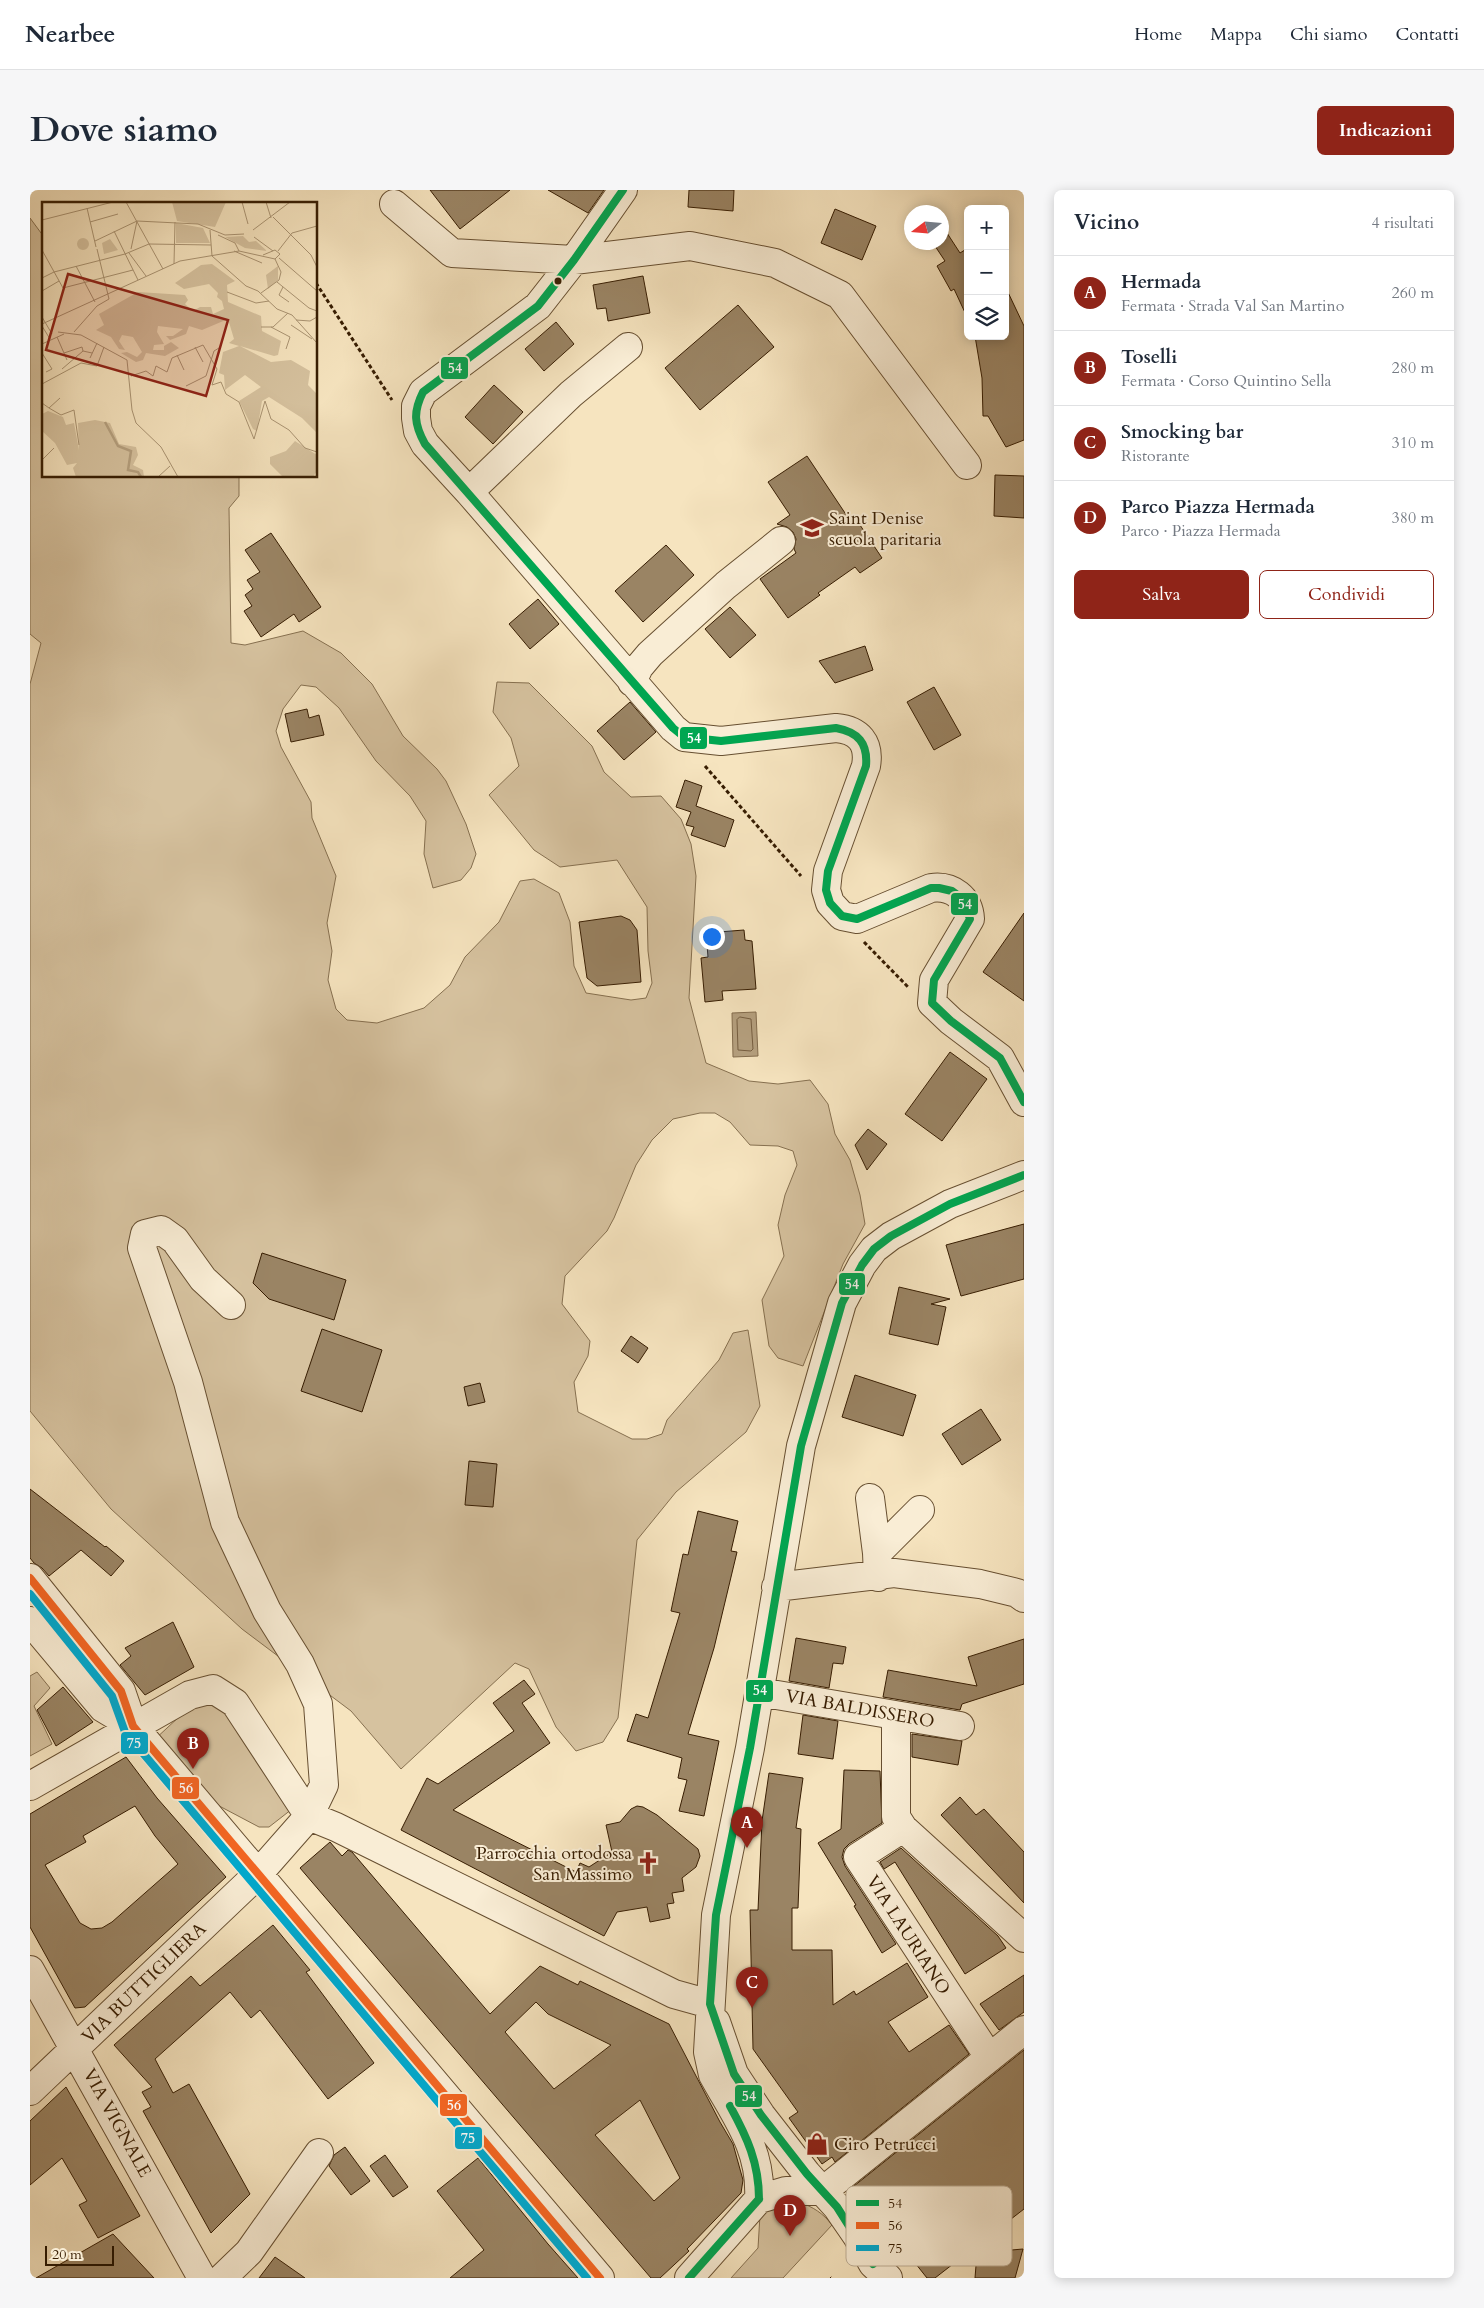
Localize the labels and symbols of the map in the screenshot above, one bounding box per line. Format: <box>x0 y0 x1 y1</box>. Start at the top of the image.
inset map <box>42 202 318 478</box>
north arrow <box>904 205 949 250</box>
unlabelled marker <box>553 276 563 286</box>
line badge: 54 <box>440 356 469 380</box>
text: 54 <box>448 359 462 378</box>
place label: Saint Denise scuola paritaria <box>829 506 942 552</box>
school or university icon: Saint Denise scuola paritaria <box>799 515 825 541</box>
line badge: 54 <box>679 726 708 750</box>
text: 54 <box>687 729 701 748</box>
line badge: 54 <box>950 892 979 916</box>
text: 54 <box>958 895 972 914</box>
your location <box>699 924 725 950</box>
line badge: 54 <box>838 1272 866 1296</box>
text: 54 <box>845 1275 859 1294</box>
line badge: 54 <box>745 1679 774 1703</box>
text: 54 <box>753 1681 767 1700</box>
street label: VIA BALDISSERO <box>784 1684 936 1734</box>
pin: B <box>177 1728 209 1769</box>
line badge: 75 <box>120 1731 149 1755</box>
text: 75 <box>127 1734 141 1753</box>
line badge: 56 <box>171 1776 200 1800</box>
text: 56 <box>179 1779 193 1798</box>
pin: A <box>731 1807 763 1848</box>
place label: Parrocchia ortodossa San Massimo <box>476 1841 632 1887</box>
church icon: Parrocchia ortodossa San Massimo <box>635 1850 661 1876</box>
street label: VIA LAURIANO <box>860 1870 956 2000</box>
street label: VIA BUTTIGLIERA <box>76 1917 212 2049</box>
pin: C <box>736 1967 768 2008</box>
street label: VIA VIGNALE <box>77 2064 157 2182</box>
line badge: 54 <box>734 2084 763 2108</box>
text: 54 <box>742 2087 756 2106</box>
line badge: 56 <box>439 2093 468 2117</box>
text: 56 <box>447 2096 461 2115</box>
line badge: 75 <box>454 2126 483 2150</box>
text: 75 <box>461 2129 475 2148</box>
shop icon: Ciro Petrucci <box>804 2131 830 2157</box>
place label: Ciro Petrucci <box>834 2132 936 2157</box>
legend <box>846 2186 1012 2266</box>
text: 54 <box>888 2194 902 2213</box>
pin: D <box>774 2195 806 2236</box>
text: 56 <box>888 2216 902 2235</box>
text: 75 <box>888 2239 902 2258</box>
scale bar <box>45 2243 114 2266</box>

